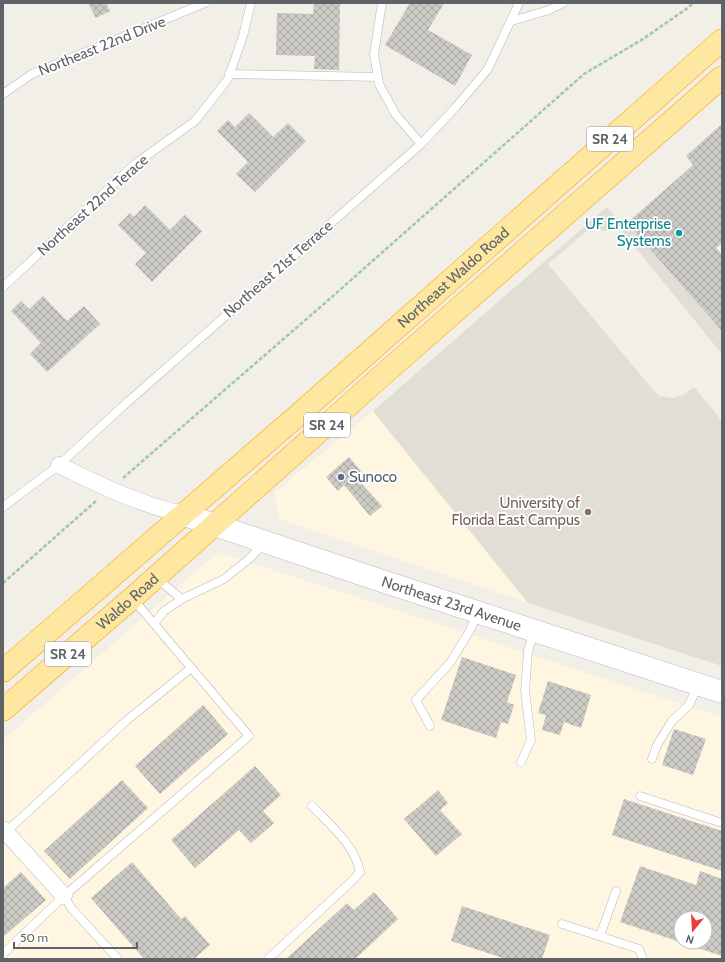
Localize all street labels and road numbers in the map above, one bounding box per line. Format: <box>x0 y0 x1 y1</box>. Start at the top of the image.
street label: Northeast 22nd Drive <box>36 12 168 80</box>
road number: SR 24 <box>587 127 633 151</box>
street label: Northeast 22nd Terace <box>34 150 152 259</box>
street label: Northeast 21st Terrace <box>220 216 337 321</box>
street label: Northeast Waldo Road <box>394 224 513 332</box>
road number: SR 24 <box>304 413 350 437</box>
street label: Waldo Road <box>93 570 162 634</box>
street label: Northeast 23rd Avenue <box>379 572 524 635</box>
road number: SR 24 <box>45 642 91 666</box>

